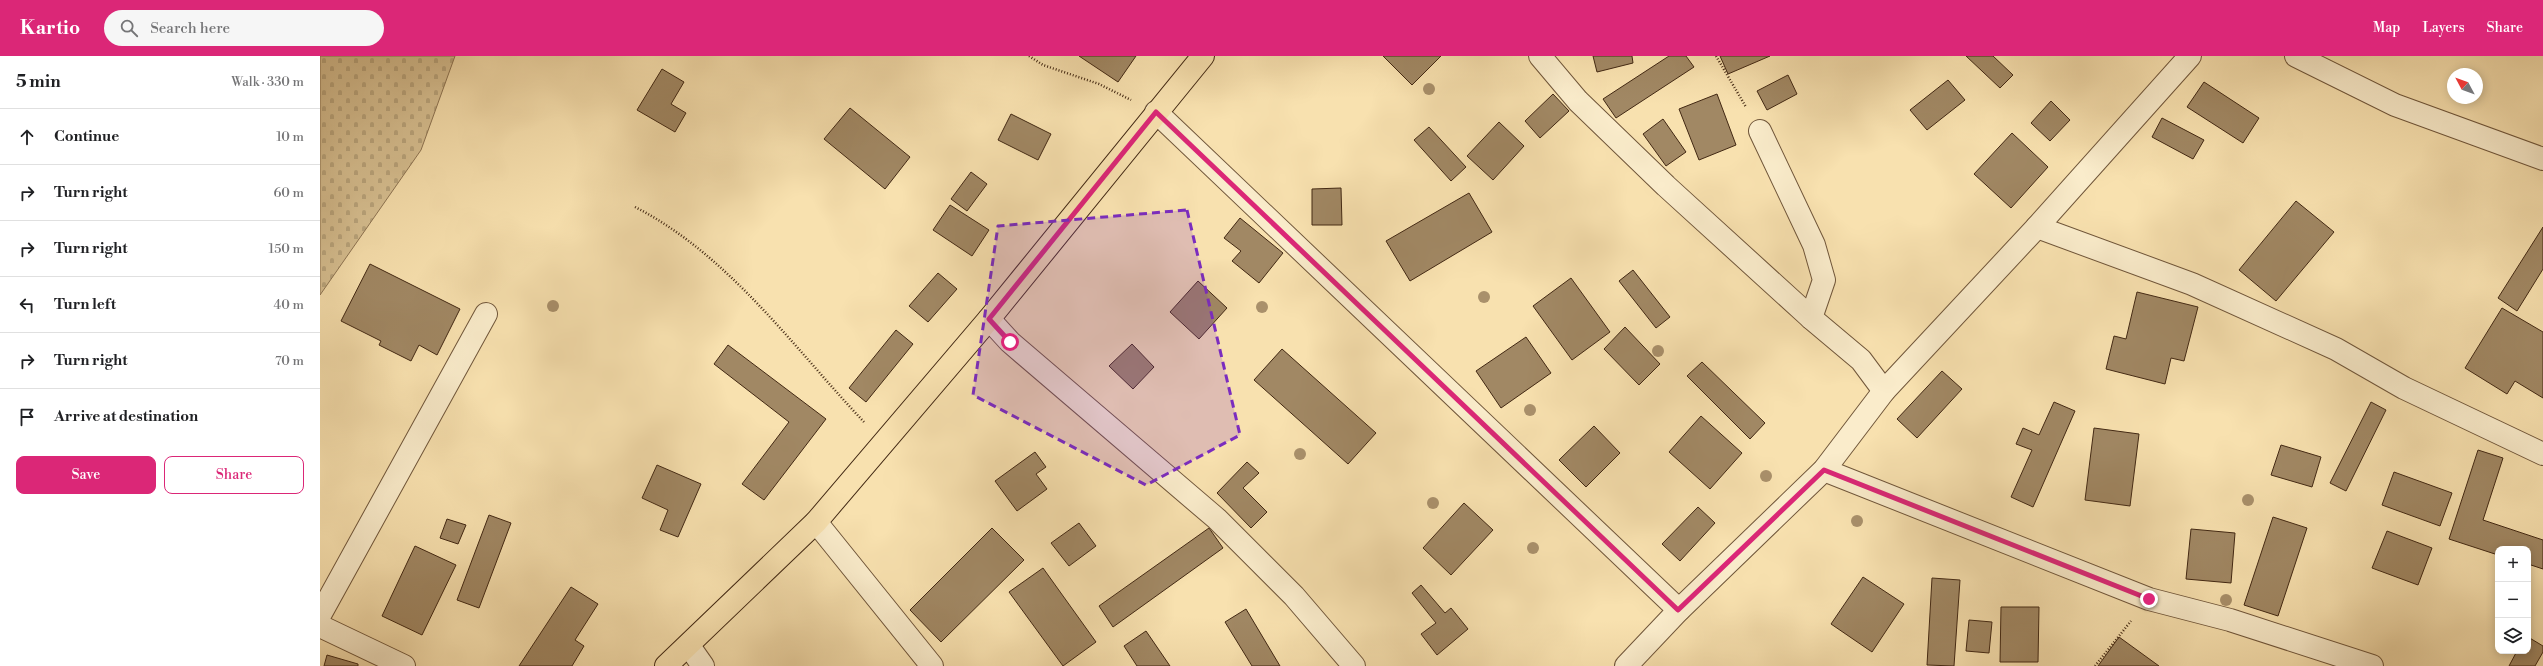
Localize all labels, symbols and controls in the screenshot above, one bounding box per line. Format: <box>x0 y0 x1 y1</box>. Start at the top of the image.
search box <box>104 10 384 46</box>
text: Kartio <box>20 16 80 40</box>
icon: search <box>118 17 140 39</box>
text: Search here <box>150 19 230 38</box>
text: Map <box>2373 19 2400 37</box>
text: Layers <box>2422 19 2465 37</box>
text: Share <box>2487 19 2523 37</box>
north arrow <box>2447 68 2483 104</box>
text: 5 min <box>16 71 61 93</box>
text: Walk · 330 m <box>231 74 304 90</box>
icon: ahead <box>16 126 38 148</box>
text: Continue <box>54 127 119 146</box>
text: 10 m <box>276 129 304 145</box>
icon: right <box>16 182 38 204</box>
text: Turn right <box>54 183 128 202</box>
text: 60 m <box>273 185 304 201</box>
icon: right <box>16 238 38 260</box>
text: Turn right <box>54 239 128 258</box>
text: 150 m <box>269 241 304 257</box>
icon: left <box>16 294 38 316</box>
text: Turn left <box>54 295 116 314</box>
text: 40 m <box>274 297 304 313</box>
route start <box>1001 333 1019 351</box>
icon: right <box>16 350 38 372</box>
text: Turn right <box>54 351 128 370</box>
text: 70 m <box>275 353 304 369</box>
icon: arrive <box>16 406 38 428</box>
text: Arrive at destination <box>54 407 198 426</box>
button: Save <box>16 456 156 494</box>
button: Share <box>164 456 304 494</box>
map controls <box>2495 546 2531 654</box>
button: + <box>2495 546 2531 582</box>
button: − <box>2495 582 2531 618</box>
route end <box>2140 590 2158 608</box>
button: layers <box>2495 618 2531 654</box>

